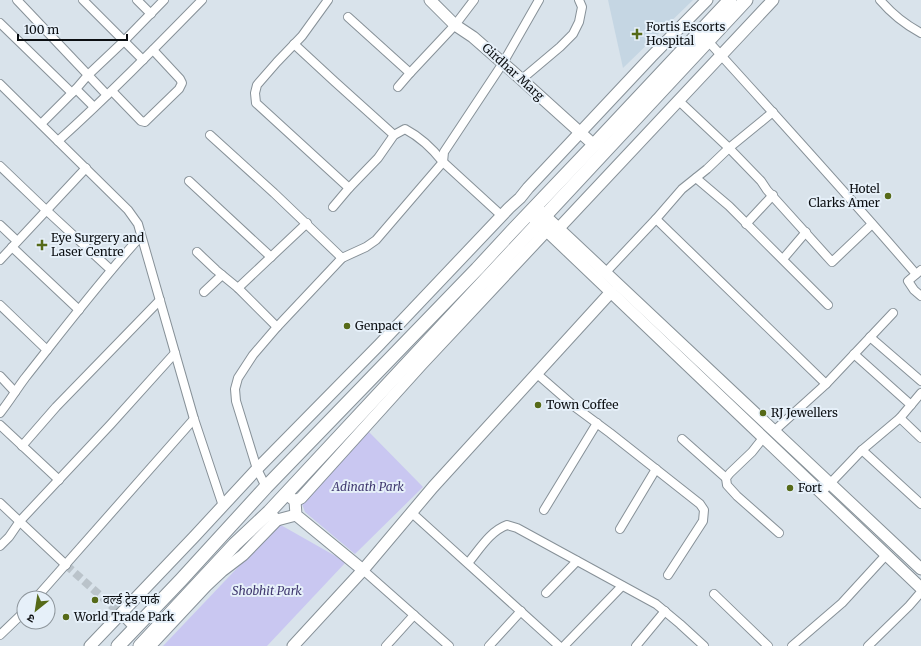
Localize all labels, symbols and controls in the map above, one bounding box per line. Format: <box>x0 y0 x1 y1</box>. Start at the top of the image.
scale bar <box>18 16 127 42</box>
place label: Fortis Escorts Hospital <box>646 19 725 48</box>
text: 100 m <box>24 22 59 37</box>
marker: Fortis Escorts Hospital <box>631 28 643 40</box>
street label: Girdhar Marg <box>479 40 548 104</box>
place label: Hotel Clarks Amer <box>809 181 881 210</box>
marker: Hotel Clarks Amer <box>883 191 893 201</box>
place label: Eye Surgery and Laser Centre <box>51 230 144 259</box>
marker: Eye Surgery and Laser Centre <box>36 239 48 251</box>
place label: Genpact <box>355 318 403 333</box>
marker: Genpact <box>342 321 352 331</box>
place label: Town Coffee <box>546 397 619 412</box>
marker: Town Coffee <box>533 400 543 410</box>
place label: RJ Jewellers <box>771 405 838 420</box>
marker: RJ Jewellers <box>758 408 768 418</box>
park label: Adinath Park <box>331 479 404 494</box>
place label: Fort <box>798 480 822 495</box>
marker: Fort <box>785 483 795 493</box>
park label: Shobhit Park <box>232 583 302 598</box>
north arrow <box>16 590 56 630</box>
place label: वर्ल्ड ट्रेड पार्क <box>103 592 160 607</box>
marker: वर्ल्ड ट्रेड पार्क <box>90 595 100 605</box>
place label: World Trade Park <box>73 609 175 624</box>
text: उ <box>24 611 37 626</box>
marker: World Trade Park <box>61 612 71 622</box>

